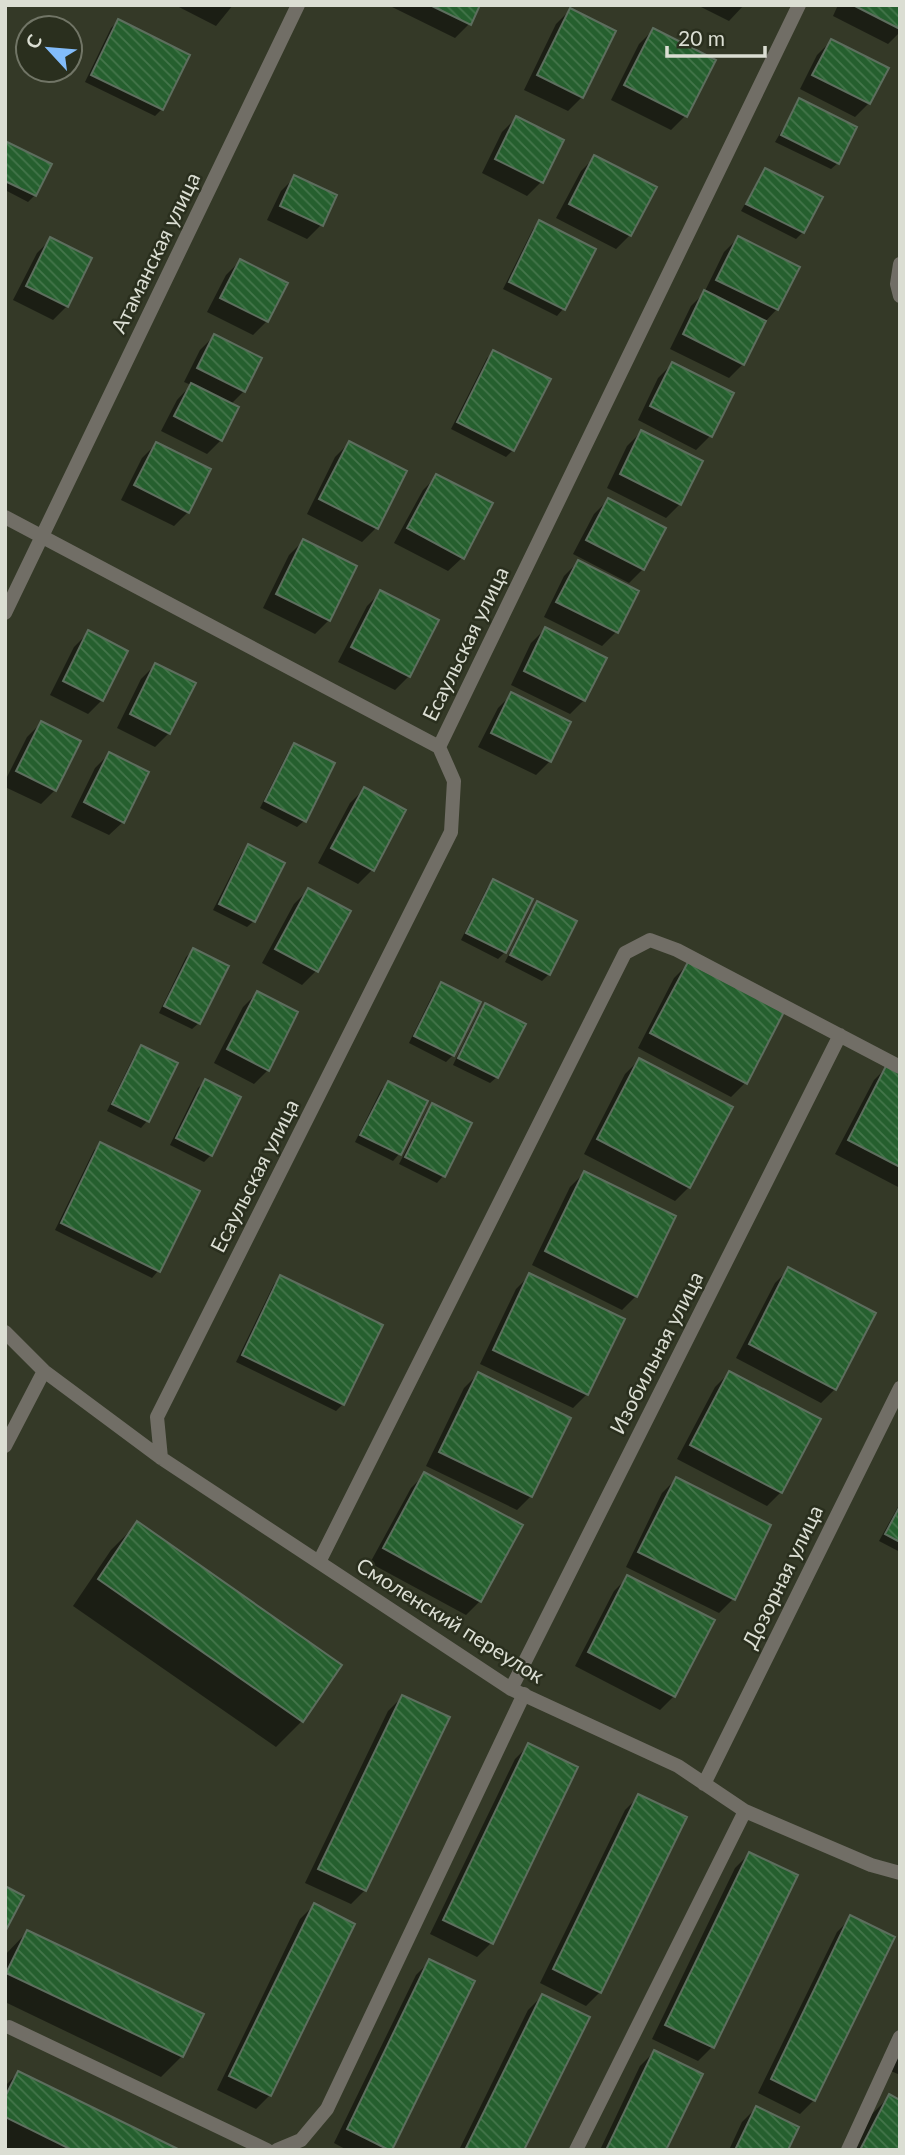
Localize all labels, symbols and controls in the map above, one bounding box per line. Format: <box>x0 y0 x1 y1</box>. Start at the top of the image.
north arrow <box>14 14 84 84</box>
scale bar <box>667 14 765 58</box>
text: 20 m <box>678 25 725 50</box>
text: С <box>20 30 47 52</box>
street label: Атаманская улица <box>105 168 204 337</box>
street label: Есаульская улица <box>416 562 513 725</box>
street label: Есаульская улица <box>204 1095 303 1256</box>
street label: Изобильная улица <box>604 1267 707 1438</box>
street label: Дозорная улица <box>736 1501 827 1652</box>
street label: Смоленский переулок <box>352 1552 549 1688</box>

